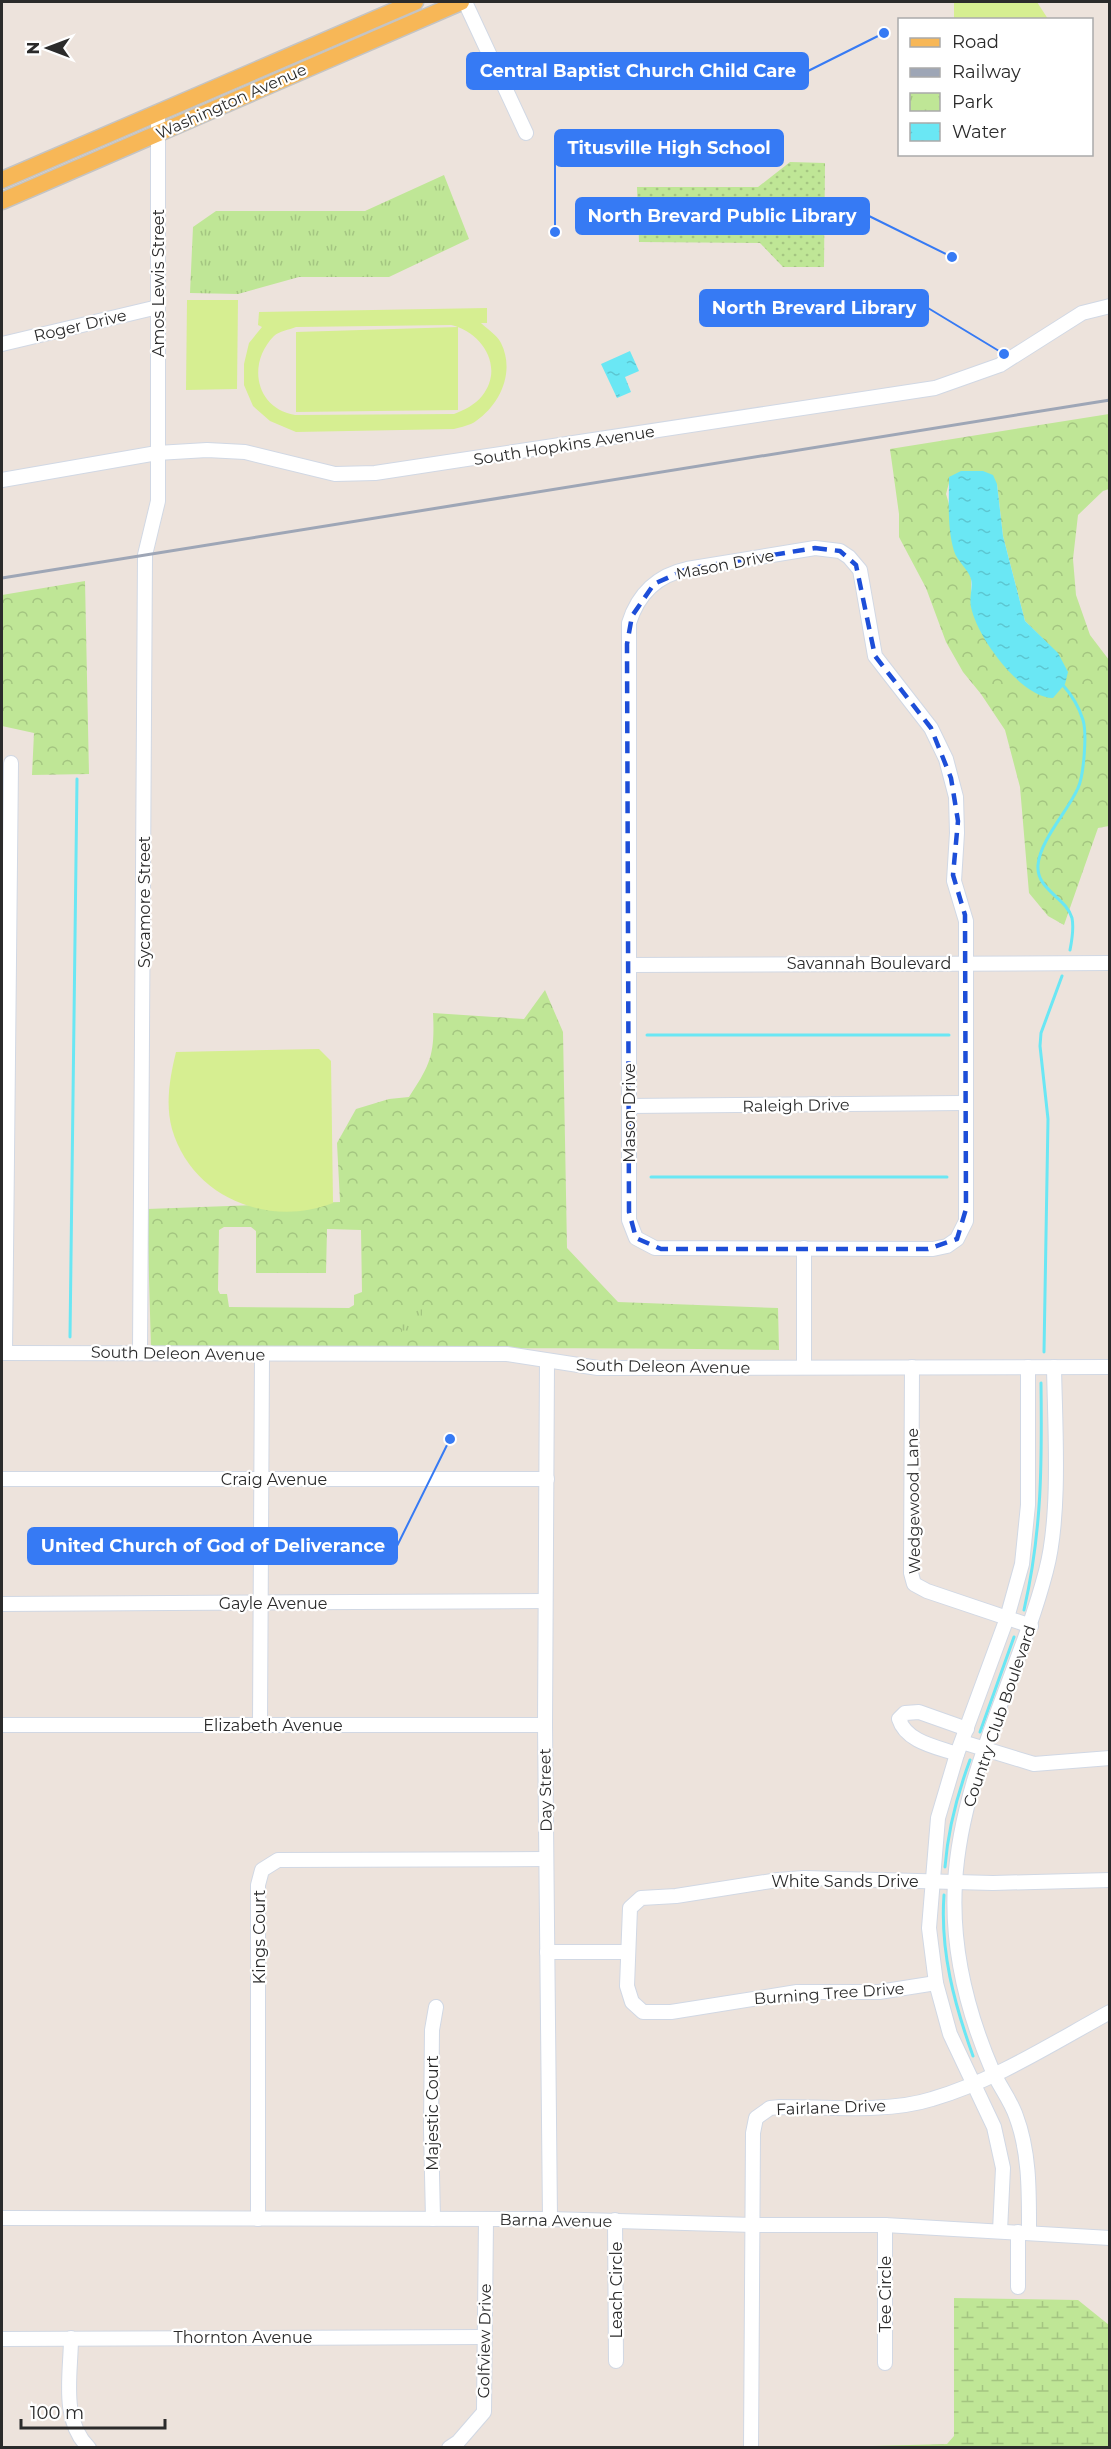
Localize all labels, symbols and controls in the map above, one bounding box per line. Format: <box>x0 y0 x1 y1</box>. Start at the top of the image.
north arrow <box>18 18 78 78</box>
legend <box>898 18 1093 156</box>
text: Road <box>952 31 999 53</box>
text: N <box>24 42 43 54</box>
callout: Central Baptist Church Child Care <box>467 53 808 89</box>
street label: Washington Avenue <box>153 60 309 143</box>
text: Central Baptist Church Child Care <box>480 60 796 82</box>
text: Railway <box>952 61 1021 83</box>
text: Park <box>952 91 993 113</box>
text: Water <box>952 121 1007 143</box>
callout: Titusville High School <box>555 130 783 166</box>
text: Titusville High School <box>567 137 771 159</box>
callout: North Brevard Public Library <box>576 198 869 234</box>
text: North Brevard Public Library <box>588 205 857 227</box>
street label: Amos Lewis Street <box>149 208 168 357</box>
callout: North Brevard Library <box>700 290 928 326</box>
text: North Brevard Library <box>712 297 916 319</box>
street label: Roger Drive <box>32 306 128 345</box>
street label: South Hopkins Avenue <box>472 422 656 469</box>
street label: Mason Drive <box>674 546 776 583</box>
street label: Sycamore Street <box>135 835 154 968</box>
street label: Savannah Boulevard <box>787 954 951 973</box>
street label: Mason Drive <box>620 1063 639 1163</box>
street label: Raleigh Drive <box>742 1095 850 1116</box>
street label: South Deleon Avenue <box>91 1342 265 1365</box>
street label: South Deleon Avenue <box>576 1355 750 1378</box>
street label: Wedgewood Lane <box>903 1428 924 1574</box>
street label: Craig Avenue <box>221 1470 327 1489</box>
callout: United Church of God of Deliverance <box>28 1528 397 1564</box>
text: United Church of God of Deliverance <box>41 1535 385 1557</box>
street label: Gayle Avenue <box>219 1594 327 1613</box>
street label: Country Club Boulevard <box>959 1623 1040 1810</box>
street label: Elizabeth Avenue <box>203 1716 343 1735</box>
street label: Day Street <box>535 1748 556 1832</box>
street label: White Sands Drive <box>771 1872 919 1891</box>
street label: Kings Court <box>250 1889 269 1984</box>
street label: Burning Tree Drive <box>753 1979 905 2008</box>
street label: Majestic Court <box>423 2055 442 2171</box>
street label: Fairlane Drive <box>776 2096 886 2119</box>
street label: Barna Avenue <box>500 2210 612 2231</box>
street label: Leach Circle <box>607 2242 626 2338</box>
street label: Tee Circle <box>876 2256 895 2332</box>
street label: Golfview Drive <box>474 2283 495 2399</box>
street label: Thornton Avenue <box>174 2328 312 2347</box>
scale bar <box>21 2392 165 2430</box>
text: 100 m <box>30 2402 84 2424</box>

